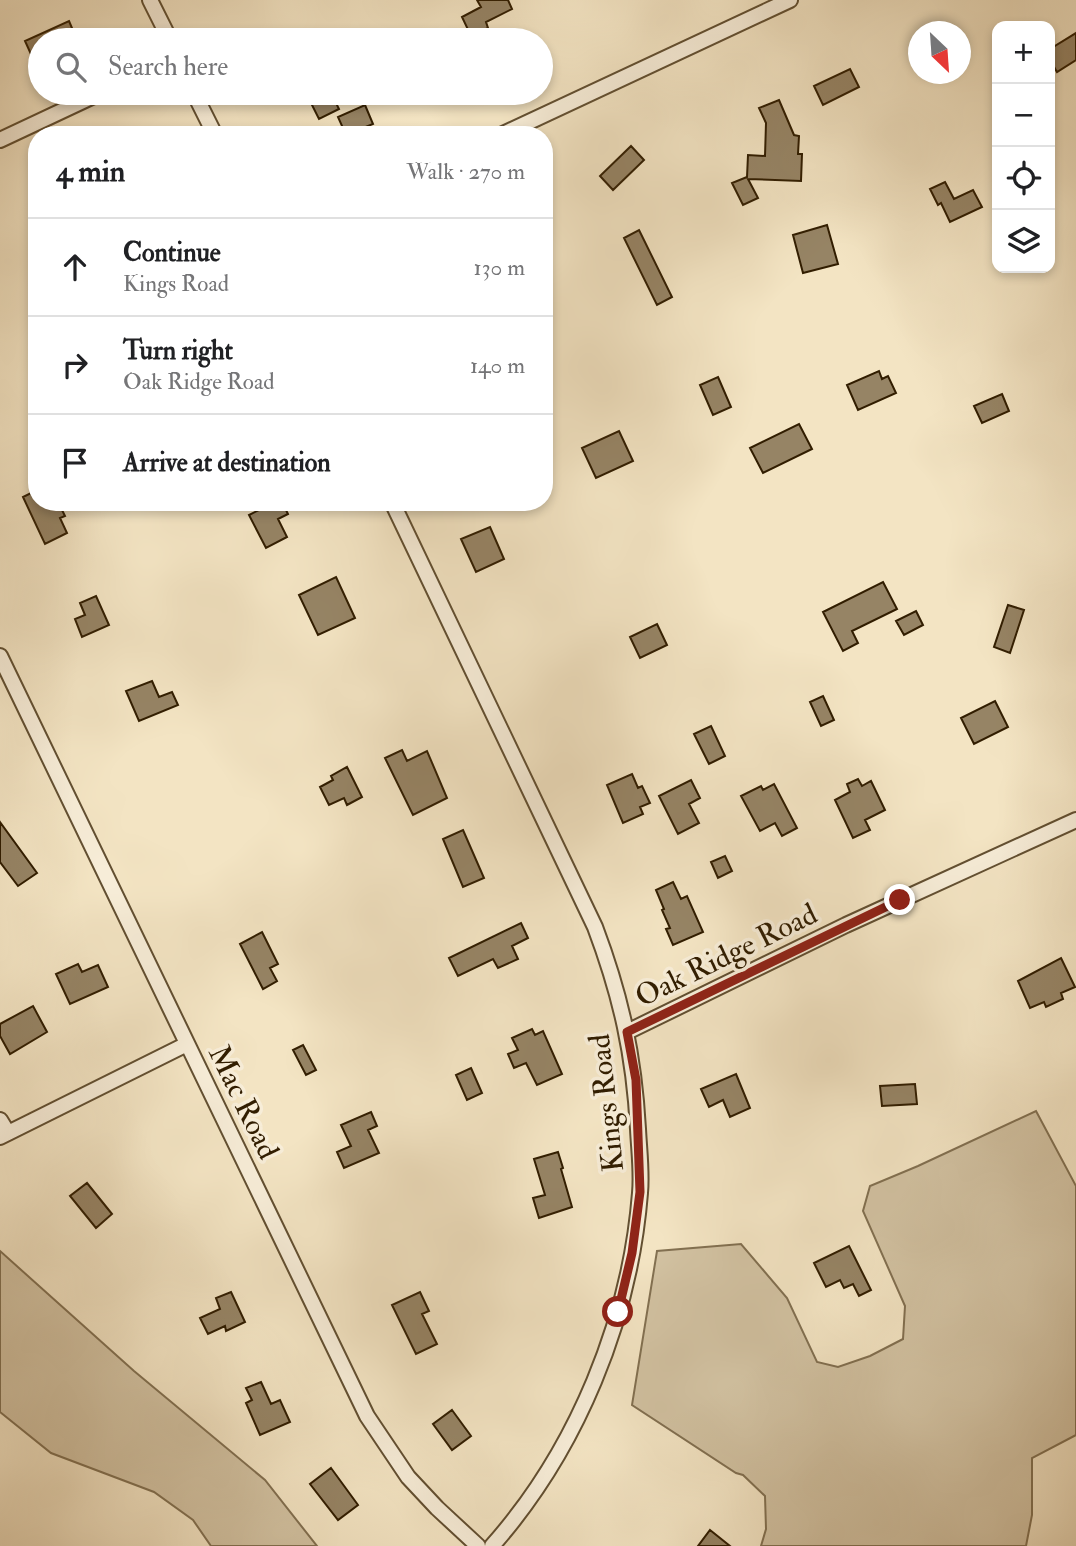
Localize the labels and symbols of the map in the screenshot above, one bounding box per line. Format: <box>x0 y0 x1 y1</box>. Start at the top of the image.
north arrow <box>908 21 971 84</box>
route end <box>884 884 915 915</box>
street label: Oak Ridge Road <box>629 895 823 1015</box>
street label: Kings Road <box>581 1032 632 1174</box>
street label: Mac Road <box>200 1039 287 1165</box>
route start <box>602 1296 633 1327</box>

